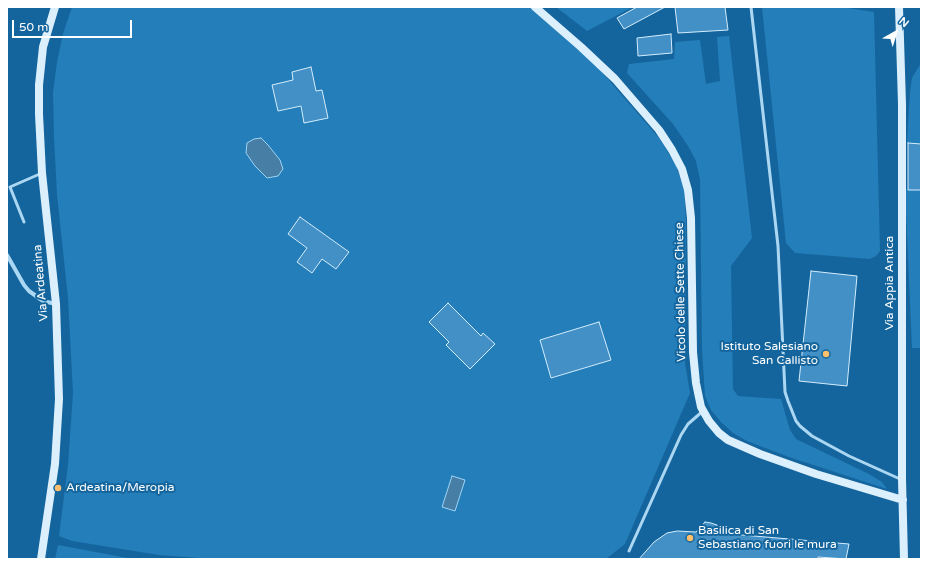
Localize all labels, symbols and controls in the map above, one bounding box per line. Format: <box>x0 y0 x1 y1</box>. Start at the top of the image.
scale bar <box>14 12 134 38</box>
north arrow <box>876 12 916 52</box>
text: N <box>896 14 911 30</box>
text: 50 m <box>19 20 48 34</box>
street label: Vicolo delle Sette Chiese <box>673 222 689 362</box>
street label: Via Appia Antica <box>883 236 897 330</box>
street label: Via Ardeatina <box>30 244 52 322</box>
place label: Istituto Salesiano San Callisto <box>721 340 818 368</box>
marker: Istituto Salesiano San Callisto <box>821 349 831 359</box>
place label: Ardeatina/Meropia <box>66 481 174 495</box>
marker: Ardeatina/Meropia <box>53 483 63 493</box>
place label: Basilica di San Sebastiano fuori le mura <box>698 524 837 552</box>
marker: Basilica di San Sebastiano fuori le mura <box>685 533 695 543</box>

